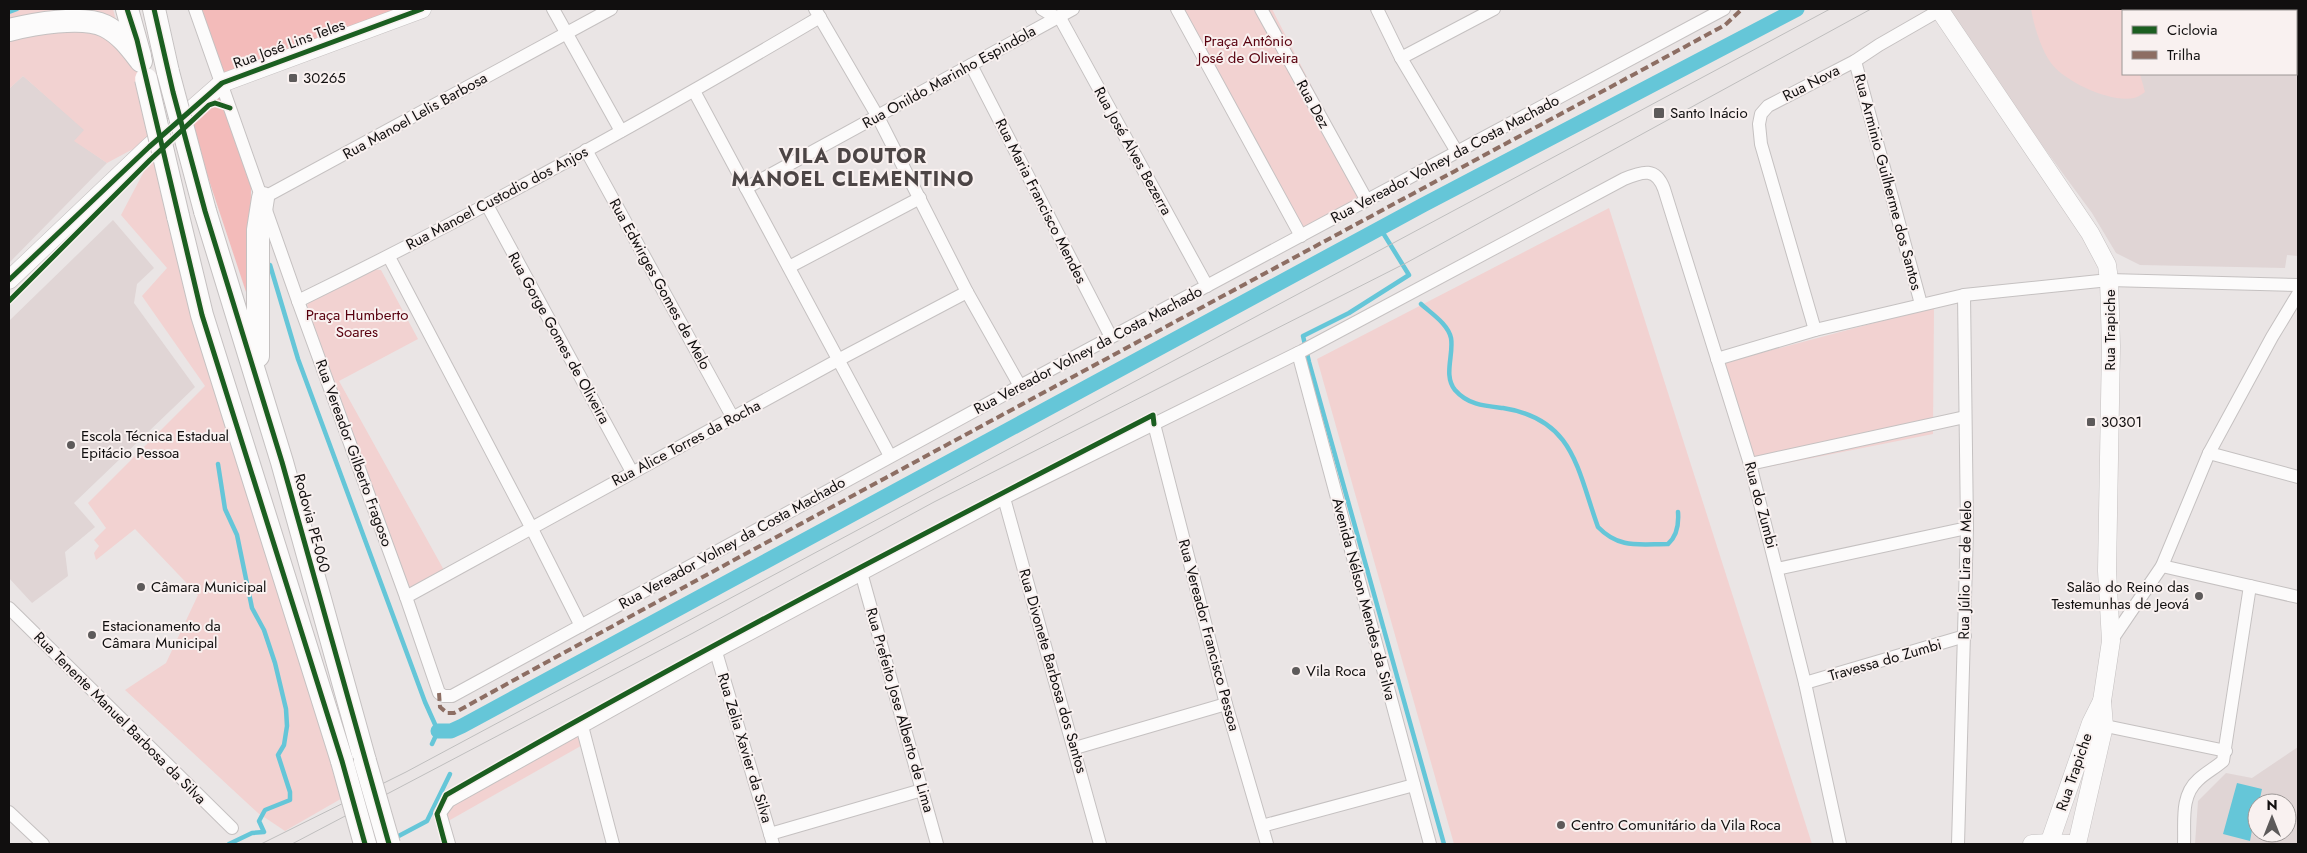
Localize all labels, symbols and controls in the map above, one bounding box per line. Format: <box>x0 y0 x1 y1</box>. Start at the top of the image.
legend <box>2122 10 2297 75</box>
street label: Rua José Lins Teles <box>230 14 348 74</box>
text: Ciclovia <box>2167 19 2217 41</box>
street label: Rua Onildo Marinho Espindola <box>858 20 1040 134</box>
park label: Praça Antônio José de Oliveira <box>1196 30 1298 69</box>
text: Trilha <box>2167 44 2200 66</box>
street label: Rua Nova <box>1779 59 1843 107</box>
place label: 30265 <box>303 67 346 89</box>
street label: Rua Manoel Lelis Barbosa <box>339 67 491 165</box>
street label: Rua Arminio Guilherme dos Santos <box>1849 71 1927 293</box>
marker: 30265 <box>287 72 299 84</box>
street label: Rua Dez <box>1291 76 1335 132</box>
street label: Rua José Alves Bezerra <box>1089 83 1177 219</box>
street label: Rua Vereador Volney da Costa Machado <box>1327 89 1563 229</box>
place label: Santo Inácio <box>1670 102 1748 124</box>
marker: Santo Inácio <box>1652 106 1666 120</box>
street label: Rua Maria Francisco Mendes <box>990 115 1092 287</box>
street label: Rua Manoel Custodio dos Anjos <box>402 141 592 255</box>
district label: VILA DOUTOR MANOEL CLEMENTINO <box>732 142 974 194</box>
street label: Rua Edwirges Gomes de Melo <box>604 194 716 374</box>
street label: Rua Gorge Gomes de Oliveira <box>502 248 616 428</box>
street label: Rua Vereador Volney da Costa Machado <box>970 280 1206 420</box>
street label: Rua Trapiche <box>2099 289 2121 371</box>
park label: Praça Humberto Soares <box>306 304 408 343</box>
street label: Rua Vereador Gilberto Fragoso <box>310 356 398 550</box>
street label: Rua Alice Torres da Rocha <box>608 394 764 492</box>
place label: 30301 <box>2101 411 2142 433</box>
marker: 30301 <box>2085 416 2097 428</box>
place label: Escola Técnica Estadual Epitácio Pessoa <box>81 425 229 464</box>
marker: Escola Técnica Estadual Epitácio Pessoa <box>65 439 77 451</box>
street label: Rua do Zumbi <box>1739 459 1783 551</box>
street label: Rodovia PE-060 <box>288 471 336 575</box>
street label: Rua Vereador Volney da Costa Machado <box>615 471 849 615</box>
street label: Avenida Nélson Mendes da Silva <box>1326 495 1402 703</box>
street label: Rua Júlio Lira de Melo <box>1953 500 1977 640</box>
street label: Rua Vereador Francisco Pessoa <box>1173 536 1245 734</box>
street label: Rua Divonete Barbosa dos Santos <box>1013 566 1093 776</box>
place label: Câmara Municipal <box>151 576 266 598</box>
place label: Salão do Reino das Testemunhas de Jeová <box>2051 576 2189 615</box>
marker: Câmara Municipal <box>135 581 147 593</box>
marker: Salão do Reino das Testemunhas de Jeová <box>2193 590 2205 602</box>
street label: Rua Prefeito Jose Alberto de Lima <box>860 605 940 815</box>
place label: Estacionamento da Câmara Municipal <box>102 615 221 654</box>
street label: Rua Tenente Manuel Barbosa da Silva <box>29 627 211 809</box>
marker: Estacionamento da Câmara Municipal <box>86 629 98 641</box>
street label: Travessa do Zumbi <box>1826 633 1944 687</box>
place label: Vila Roca <box>1306 660 1366 682</box>
marker: Vila Roca <box>1290 665 1302 677</box>
street label: Rua Zelia Xavier da Silva <box>712 670 778 826</box>
street label: Rua Trapiche <box>2050 730 2098 814</box>
north arrow <box>2247 793 2297 843</box>
text: N <box>2266 795 2278 815</box>
place label: Centro Comunitário da Vila Roca <box>1571 814 1781 836</box>
marker: Centro Comunitário da Vila Roca <box>1555 819 1567 831</box>

